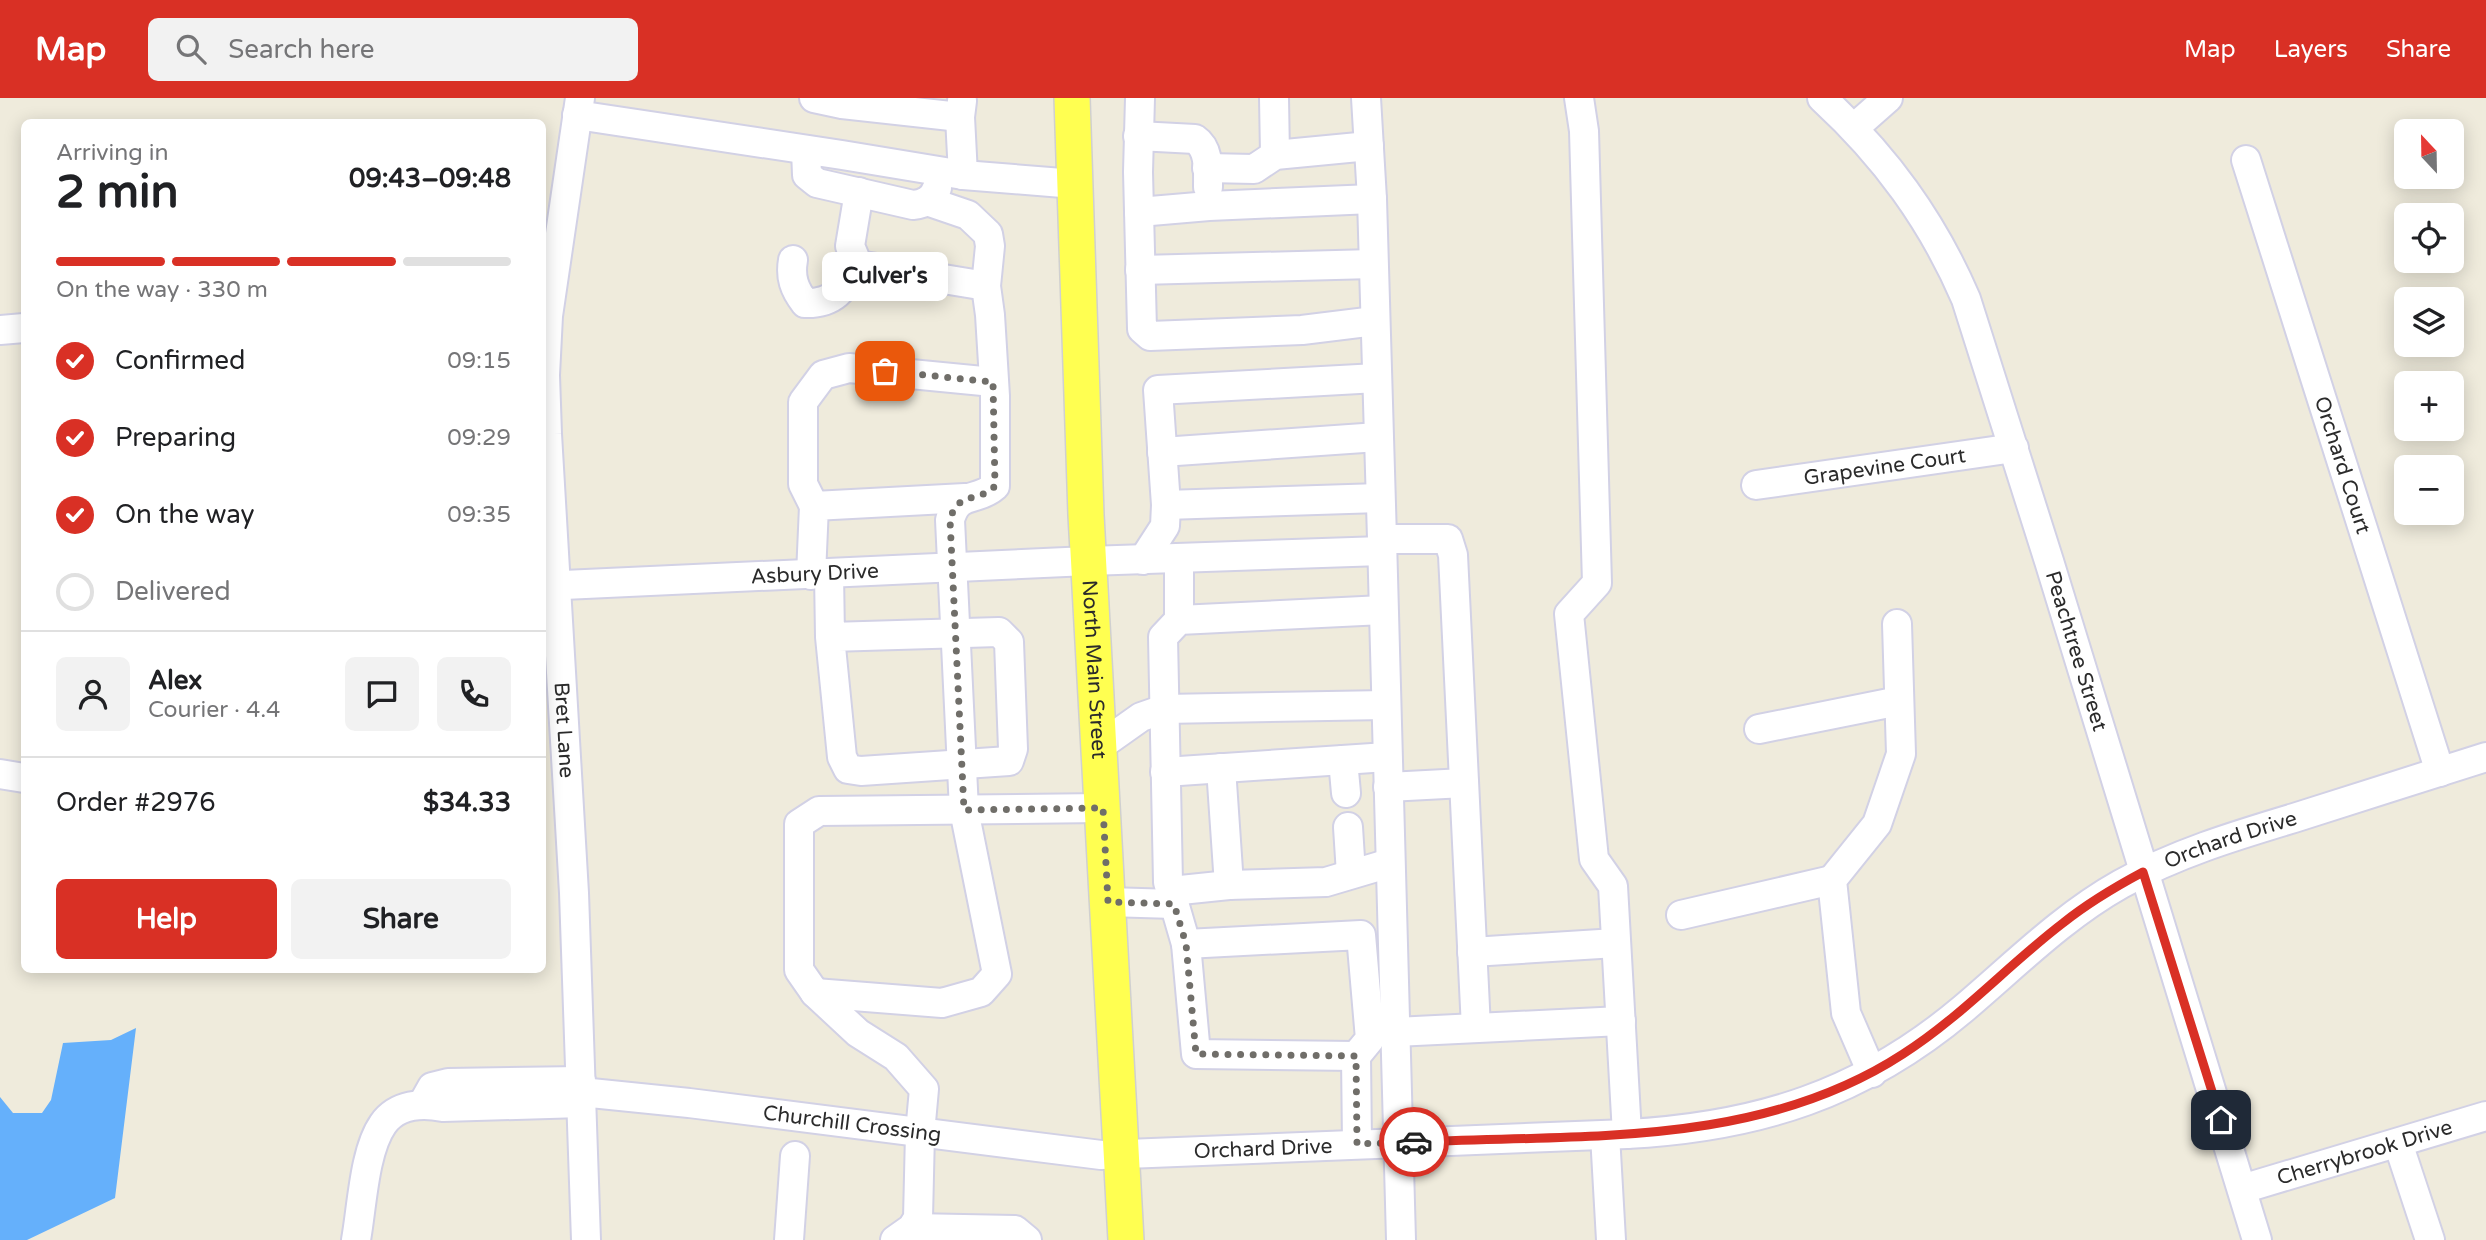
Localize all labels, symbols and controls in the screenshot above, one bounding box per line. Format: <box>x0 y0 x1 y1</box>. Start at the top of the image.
search box <box>148 18 638 81</box>
text: Map <box>35 30 106 69</box>
icon: search <box>172 30 210 68</box>
text: Search here <box>228 34 374 65</box>
text: Map <box>2184 35 2236 64</box>
text: Layers <box>2274 35 2348 64</box>
text: Share <box>2386 35 2451 64</box>
north arrow <box>2394 119 2464 189</box>
map controls <box>2394 119 2464 525</box>
text: Arriving in <box>56 139 169 167</box>
text: 09:43–09:48 <box>349 163 511 194</box>
text: 2 min <box>56 165 179 220</box>
button: locate <box>2394 203 2464 273</box>
callout: Culver's <box>822 252 948 301</box>
text: Culver's <box>842 262 928 290</box>
text: On the way · 330 m <box>56 276 268 304</box>
button: layers <box>2394 287 2464 357</box>
pin <box>855 341 915 401</box>
icon: check <box>56 342 94 380</box>
text: Confirmed <box>115 345 245 376</box>
text: 09:15 <box>447 347 511 375</box>
icon: bag <box>866 352 904 390</box>
button: + <box>2394 371 2464 441</box>
street label: Orchard Court <box>2309 393 2376 537</box>
icon: check <box>56 419 94 457</box>
text: Preparing <box>115 422 236 453</box>
text: 09:29 <box>447 424 511 452</box>
street label: Grapevine Court <box>1802 443 1967 491</box>
button: − <box>2394 455 2464 525</box>
icon: check <box>56 496 94 534</box>
text: On the way <box>115 499 255 530</box>
text: 09:35 <box>447 501 511 529</box>
street label: Asbury Drive <box>750 558 880 589</box>
street label: Peachtree Street <box>2040 568 2113 734</box>
text: Delivered <box>115 576 231 607</box>
street label: North Main Street <box>1077 579 1112 760</box>
button: person <box>56 657 130 731</box>
button: chat <box>345 657 419 731</box>
button: phone <box>437 657 511 731</box>
text: Alex <box>148 665 202 696</box>
street label: Bret Lane <box>549 681 580 779</box>
text: Courier · 4.4 <box>148 696 280 724</box>
text: Order #2976 <box>56 787 216 818</box>
text: $34.33 <box>423 787 511 818</box>
street label: Orchard Drive <box>2160 805 2300 874</box>
button: Help <box>56 879 277 959</box>
button: Share <box>291 879 511 959</box>
pin <box>2191 1090 2251 1150</box>
street label: Churchill Crossing <box>762 1100 943 1147</box>
icon: home <box>2202 1101 2240 1139</box>
courier <box>1379 1107 1449 1177</box>
street label: Cherrybrook Drive <box>2274 1114 2455 1190</box>
icon: car <box>1395 1123 1433 1161</box>
street label: Orchard Drive <box>1193 1133 1333 1164</box>

